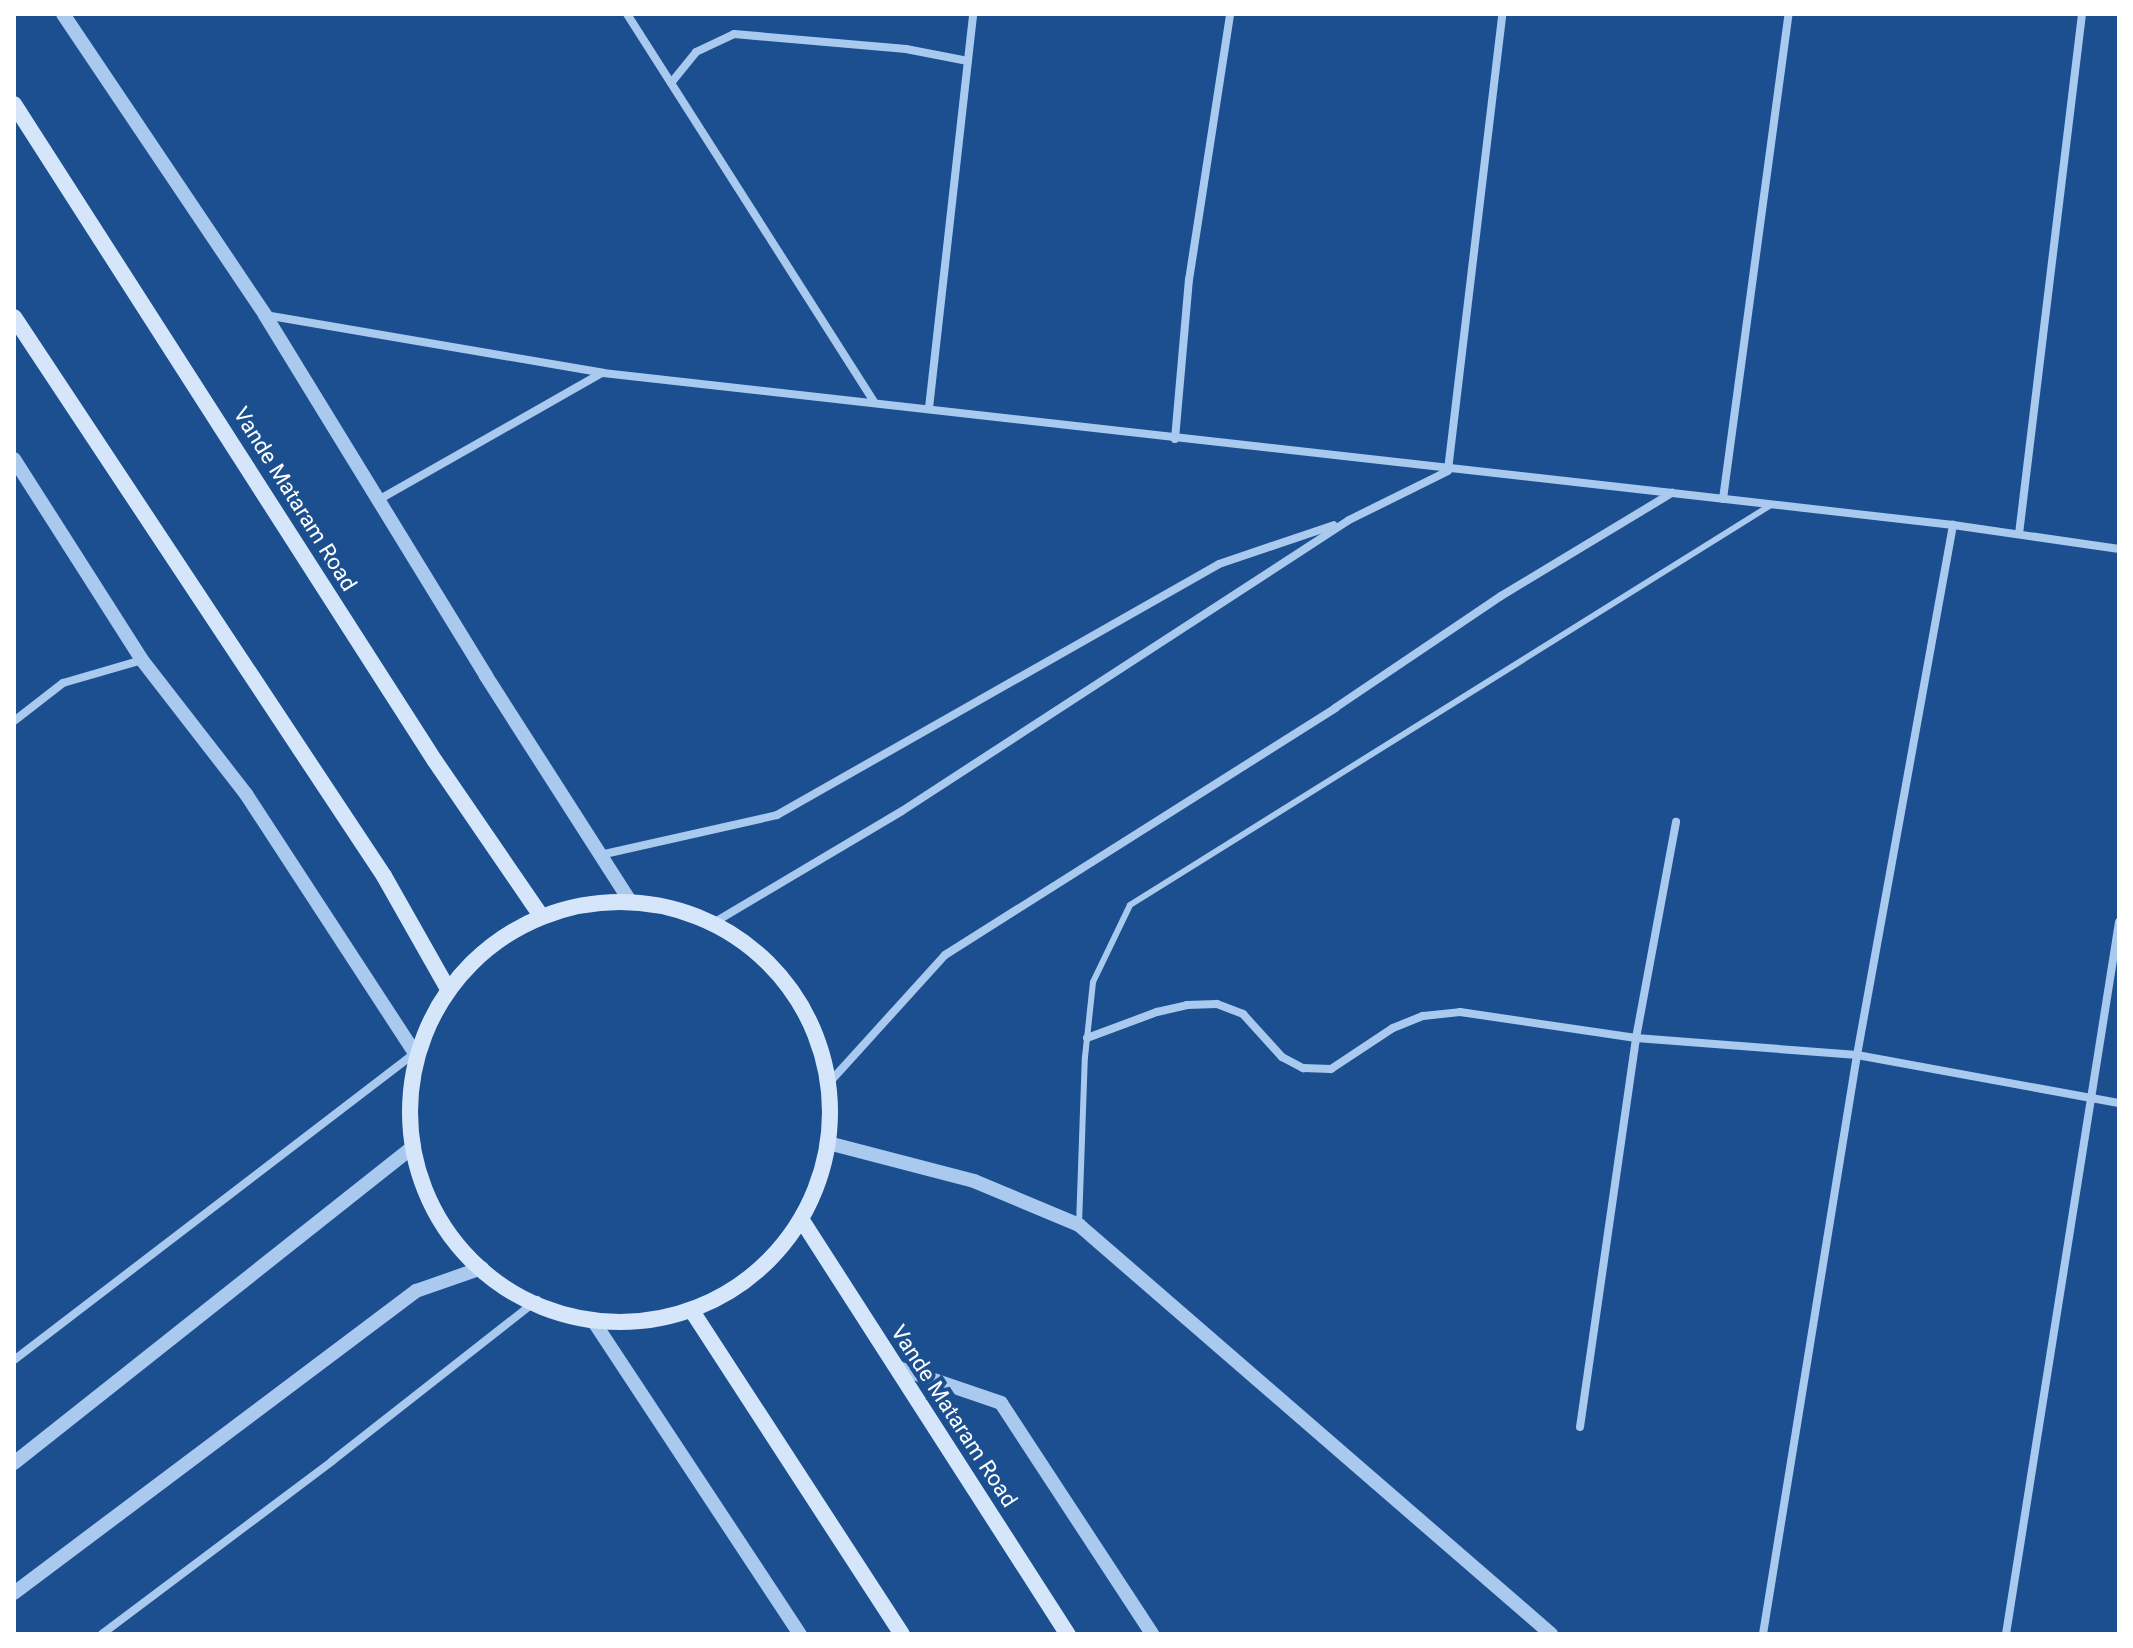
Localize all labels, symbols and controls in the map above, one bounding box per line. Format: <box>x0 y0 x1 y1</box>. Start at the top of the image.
street label: Vande Mataram Road <box>228 402 362 596</box>
street label: Vande Mataram Road <box>885 1320 1023 1512</box>

